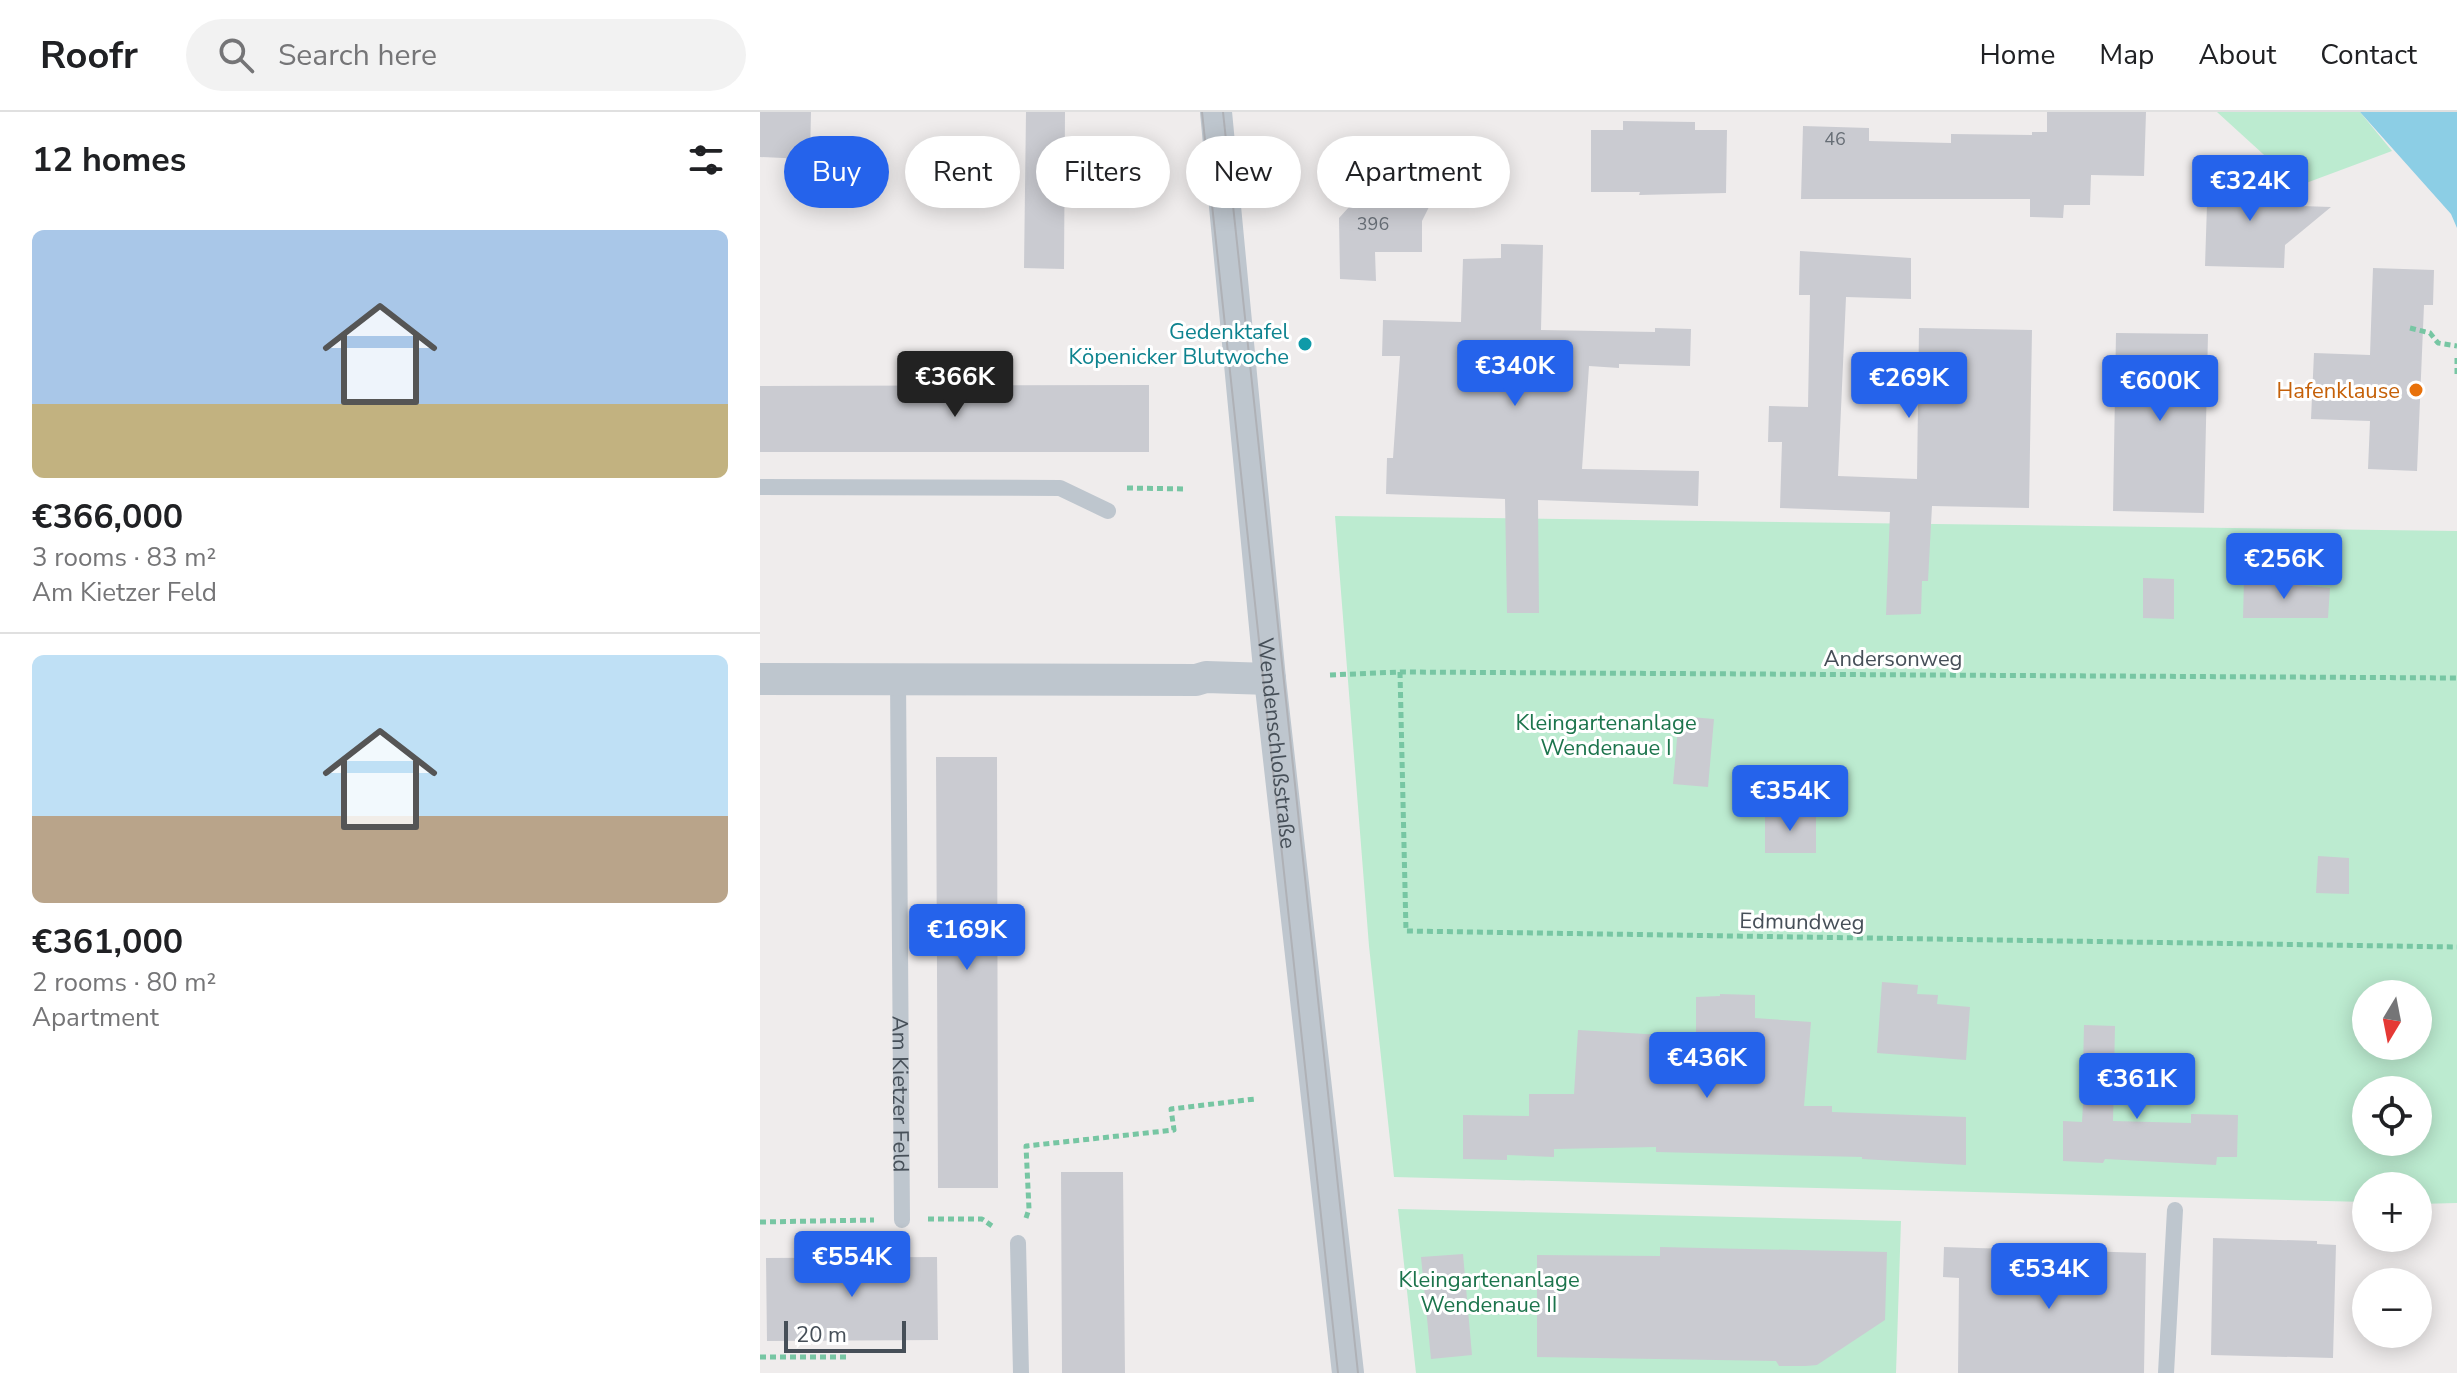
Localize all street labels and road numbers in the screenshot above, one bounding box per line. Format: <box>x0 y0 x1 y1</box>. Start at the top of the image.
street label: Wendenschloßstraße <box>1250 636 1303 850</box>
street label: Andersonweg <box>1824 644 1962 674</box>
street label: Edmundweg <box>1739 906 1865 938</box>
street label: Am Kietzer Feld <box>884 1016 916 1172</box>

